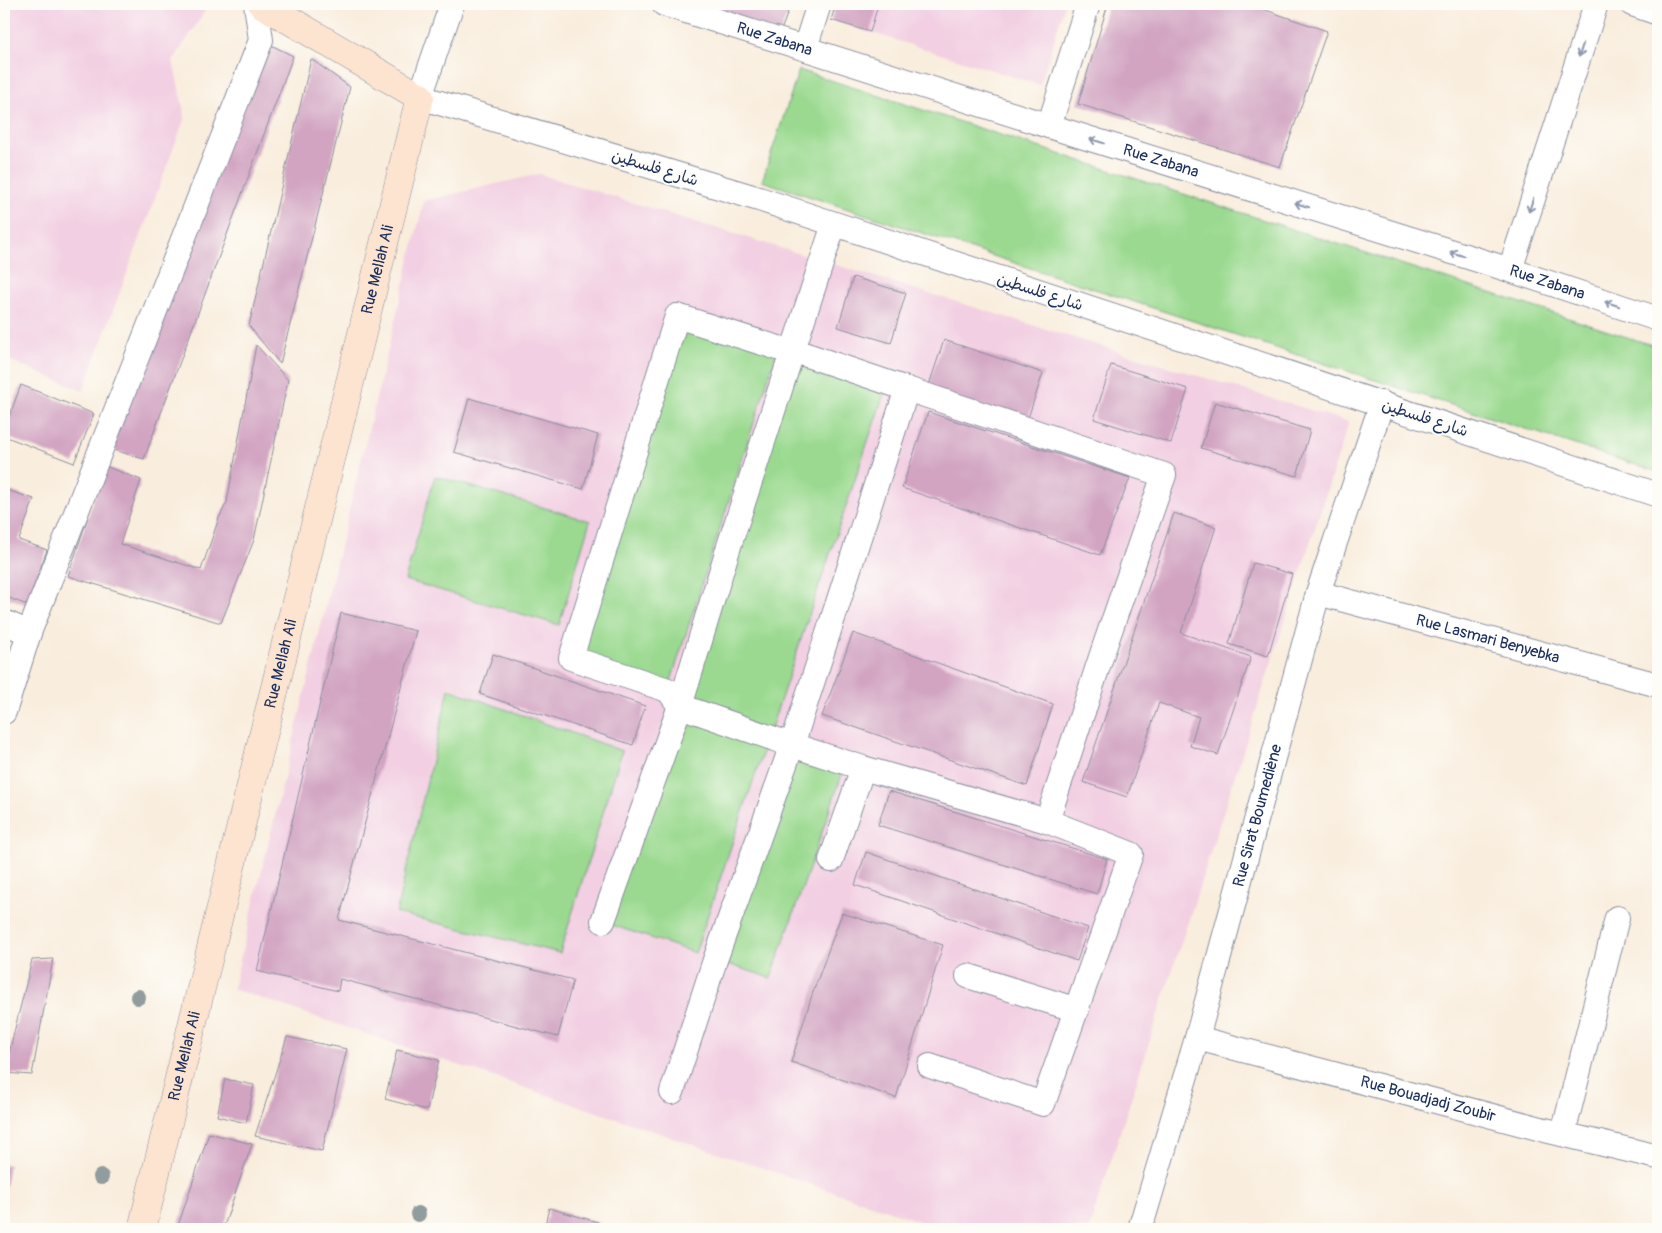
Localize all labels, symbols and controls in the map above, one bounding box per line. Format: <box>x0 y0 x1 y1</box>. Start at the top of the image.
street label: Rue Zabana <box>734 18 815 60</box>
one-way arrow <box>1576 42 1585 57</box>
one-way arrow <box>1089 136 1105 146</box>
street label: Rue Zabana <box>1120 140 1201 182</box>
street label: شارع فلسطين <box>609 145 701 192</box>
one-way arrow <box>1525 196 1535 212</box>
one-way arrow <box>1295 200 1311 210</box>
street label: Rue Mellah Ali <box>357 223 398 316</box>
one-way arrow <box>1450 248 1466 258</box>
street label: Rue Zabana <box>1507 260 1588 304</box>
street label: شارع فلسطين <box>994 269 1086 316</box>
one-way arrow <box>1605 299 1620 308</box>
street label: شارع فلسطين <box>1379 395 1471 442</box>
street label: Rue Lasmari Benyebka <box>1414 610 1562 668</box>
street label: Rue Mellah Ali <box>260 617 301 710</box>
street label: Rue Sirat Boumediène <box>1229 742 1286 889</box>
street label: Rue Mellah Ali <box>164 1009 205 1103</box>
street label: Rue Bouadjadj Zoubir <box>1358 1072 1498 1127</box>

